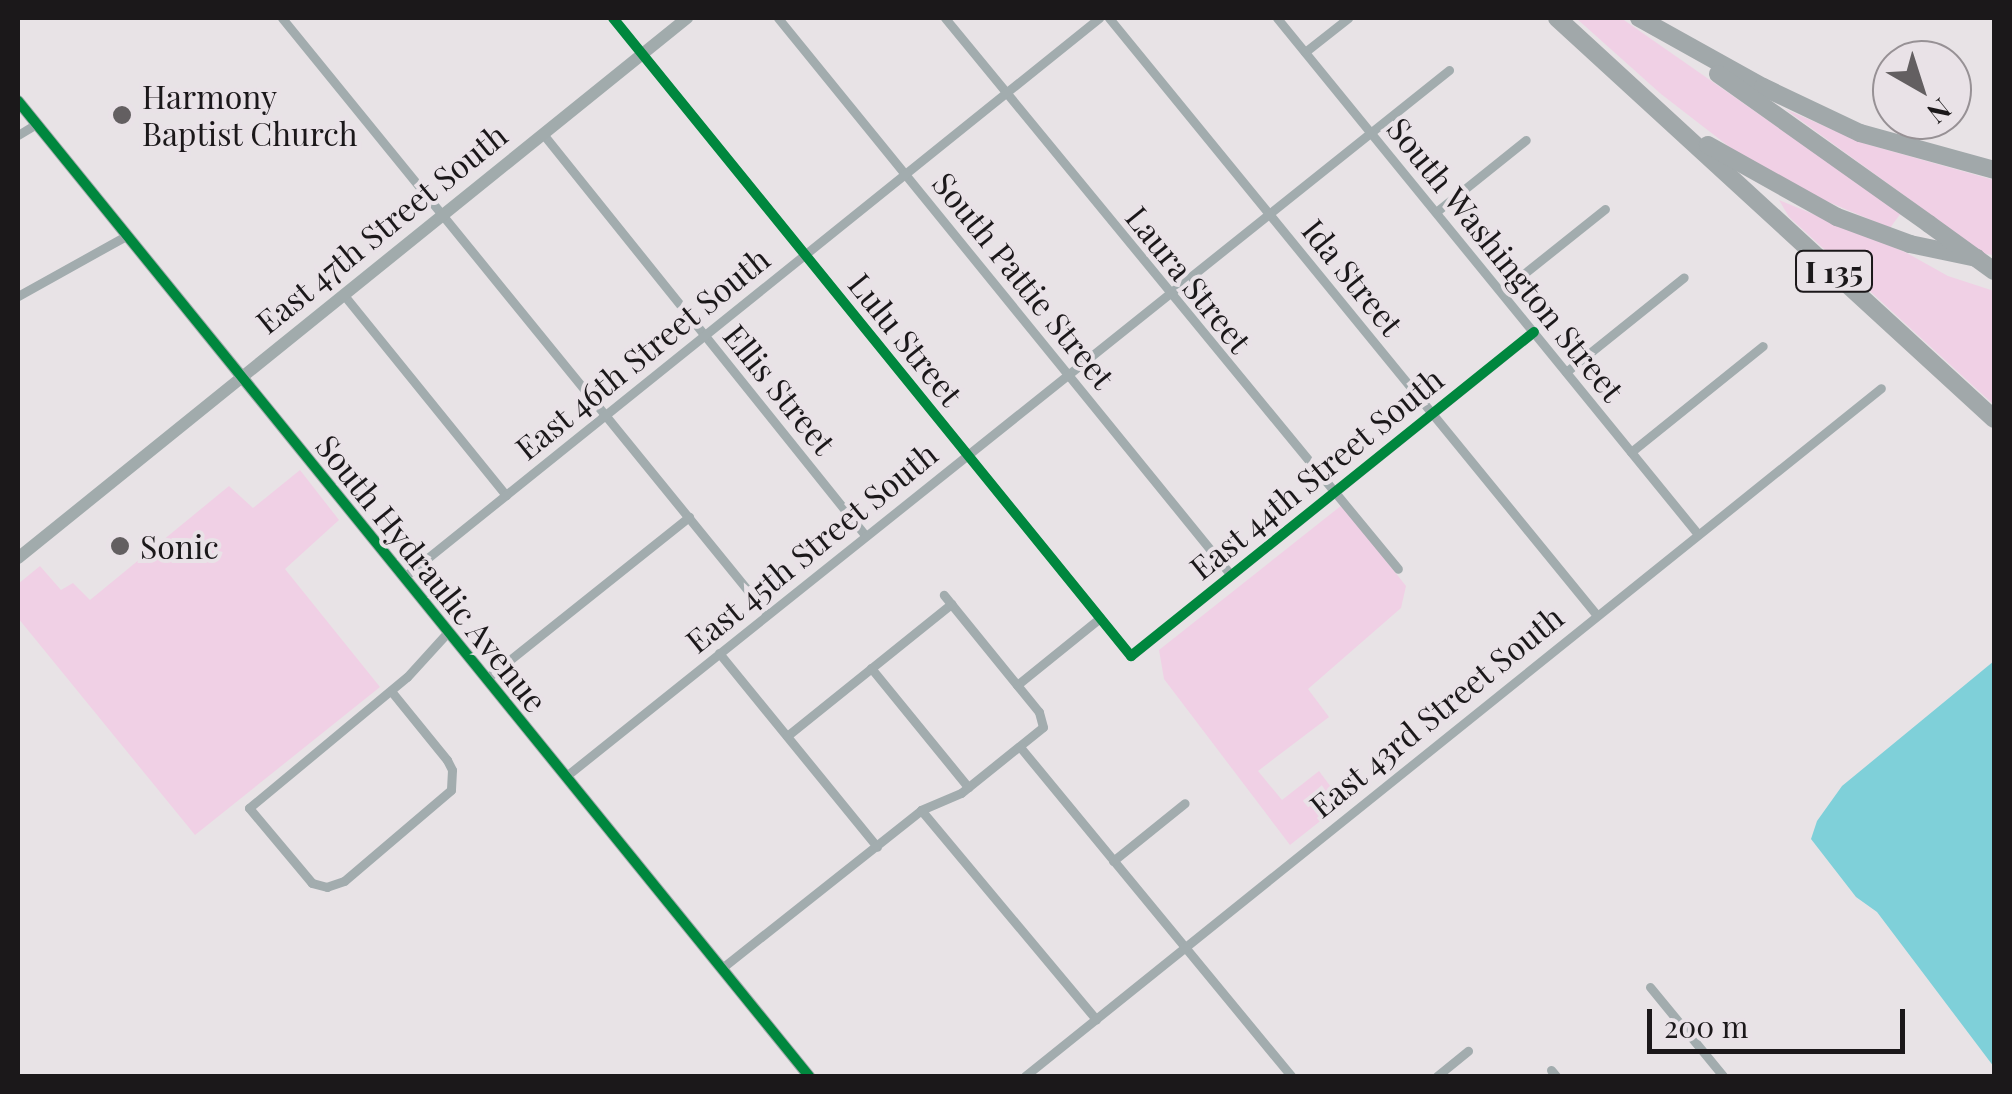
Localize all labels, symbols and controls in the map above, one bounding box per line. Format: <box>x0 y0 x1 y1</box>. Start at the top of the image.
north arrow <box>1872 40 1972 140</box>
place label: Harmony Baptist Church <box>142 78 358 153</box>
text: N <box>1920 91 1959 133</box>
marker: Harmony Baptist Church <box>111 104 133 126</box>
street label: South Washington Street <box>1379 109 1633 409</box>
street label: East 47th Street South <box>247 115 515 341</box>
street label: South Pattie Street <box>925 164 1123 396</box>
street label: Laura Street <box>1118 198 1260 360</box>
street label: Ida Street <box>1294 211 1412 343</box>
street label: East 46th Street South <box>507 238 777 468</box>
road number: I 135 <box>1794 246 1874 296</box>
street label: Lulu Street <box>841 265 971 413</box>
street label: Ellis Street <box>716 317 844 461</box>
street label: East 44th Street South <box>1181 359 1451 587</box>
street label: South Hydraulic Avenue <box>308 426 556 720</box>
street label: East 45th Street South <box>677 433 945 661</box>
place label: Sonic <box>140 527 219 565</box>
marker: Sonic <box>109 535 131 557</box>
street label: East 43rd Street South <box>1301 597 1571 825</box>
scale bar <box>1652 989 1910 1051</box>
text: 200 m <box>1664 1006 1748 1046</box>

